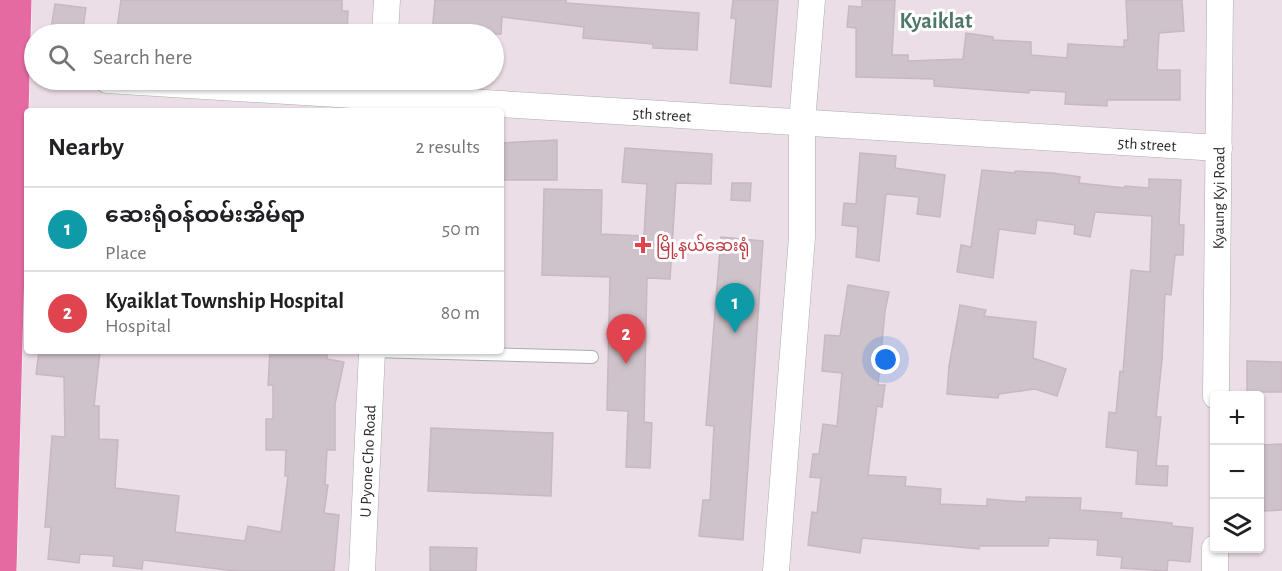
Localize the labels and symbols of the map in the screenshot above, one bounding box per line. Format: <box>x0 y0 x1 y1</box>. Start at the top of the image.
district label: Kyaiklat <box>900 10 973 33</box>
street label: 5th street <box>632 105 692 125</box>
street label: 5th street <box>1117 135 1177 154</box>
street label: Kyaung Kyi Road <box>1210 147 1228 249</box>
place label: မြို့နယ်ဆေးရုံ <box>656 234 749 260</box>
marker: မြို့နယ်ဆေးရုံ <box>634 236 652 254</box>
pin: 1 <box>716 284 754 333</box>
pin: 2 <box>606 314 646 364</box>
your location <box>871 345 900 374</box>
street label: U Pyone Cho Road <box>357 405 379 518</box>

